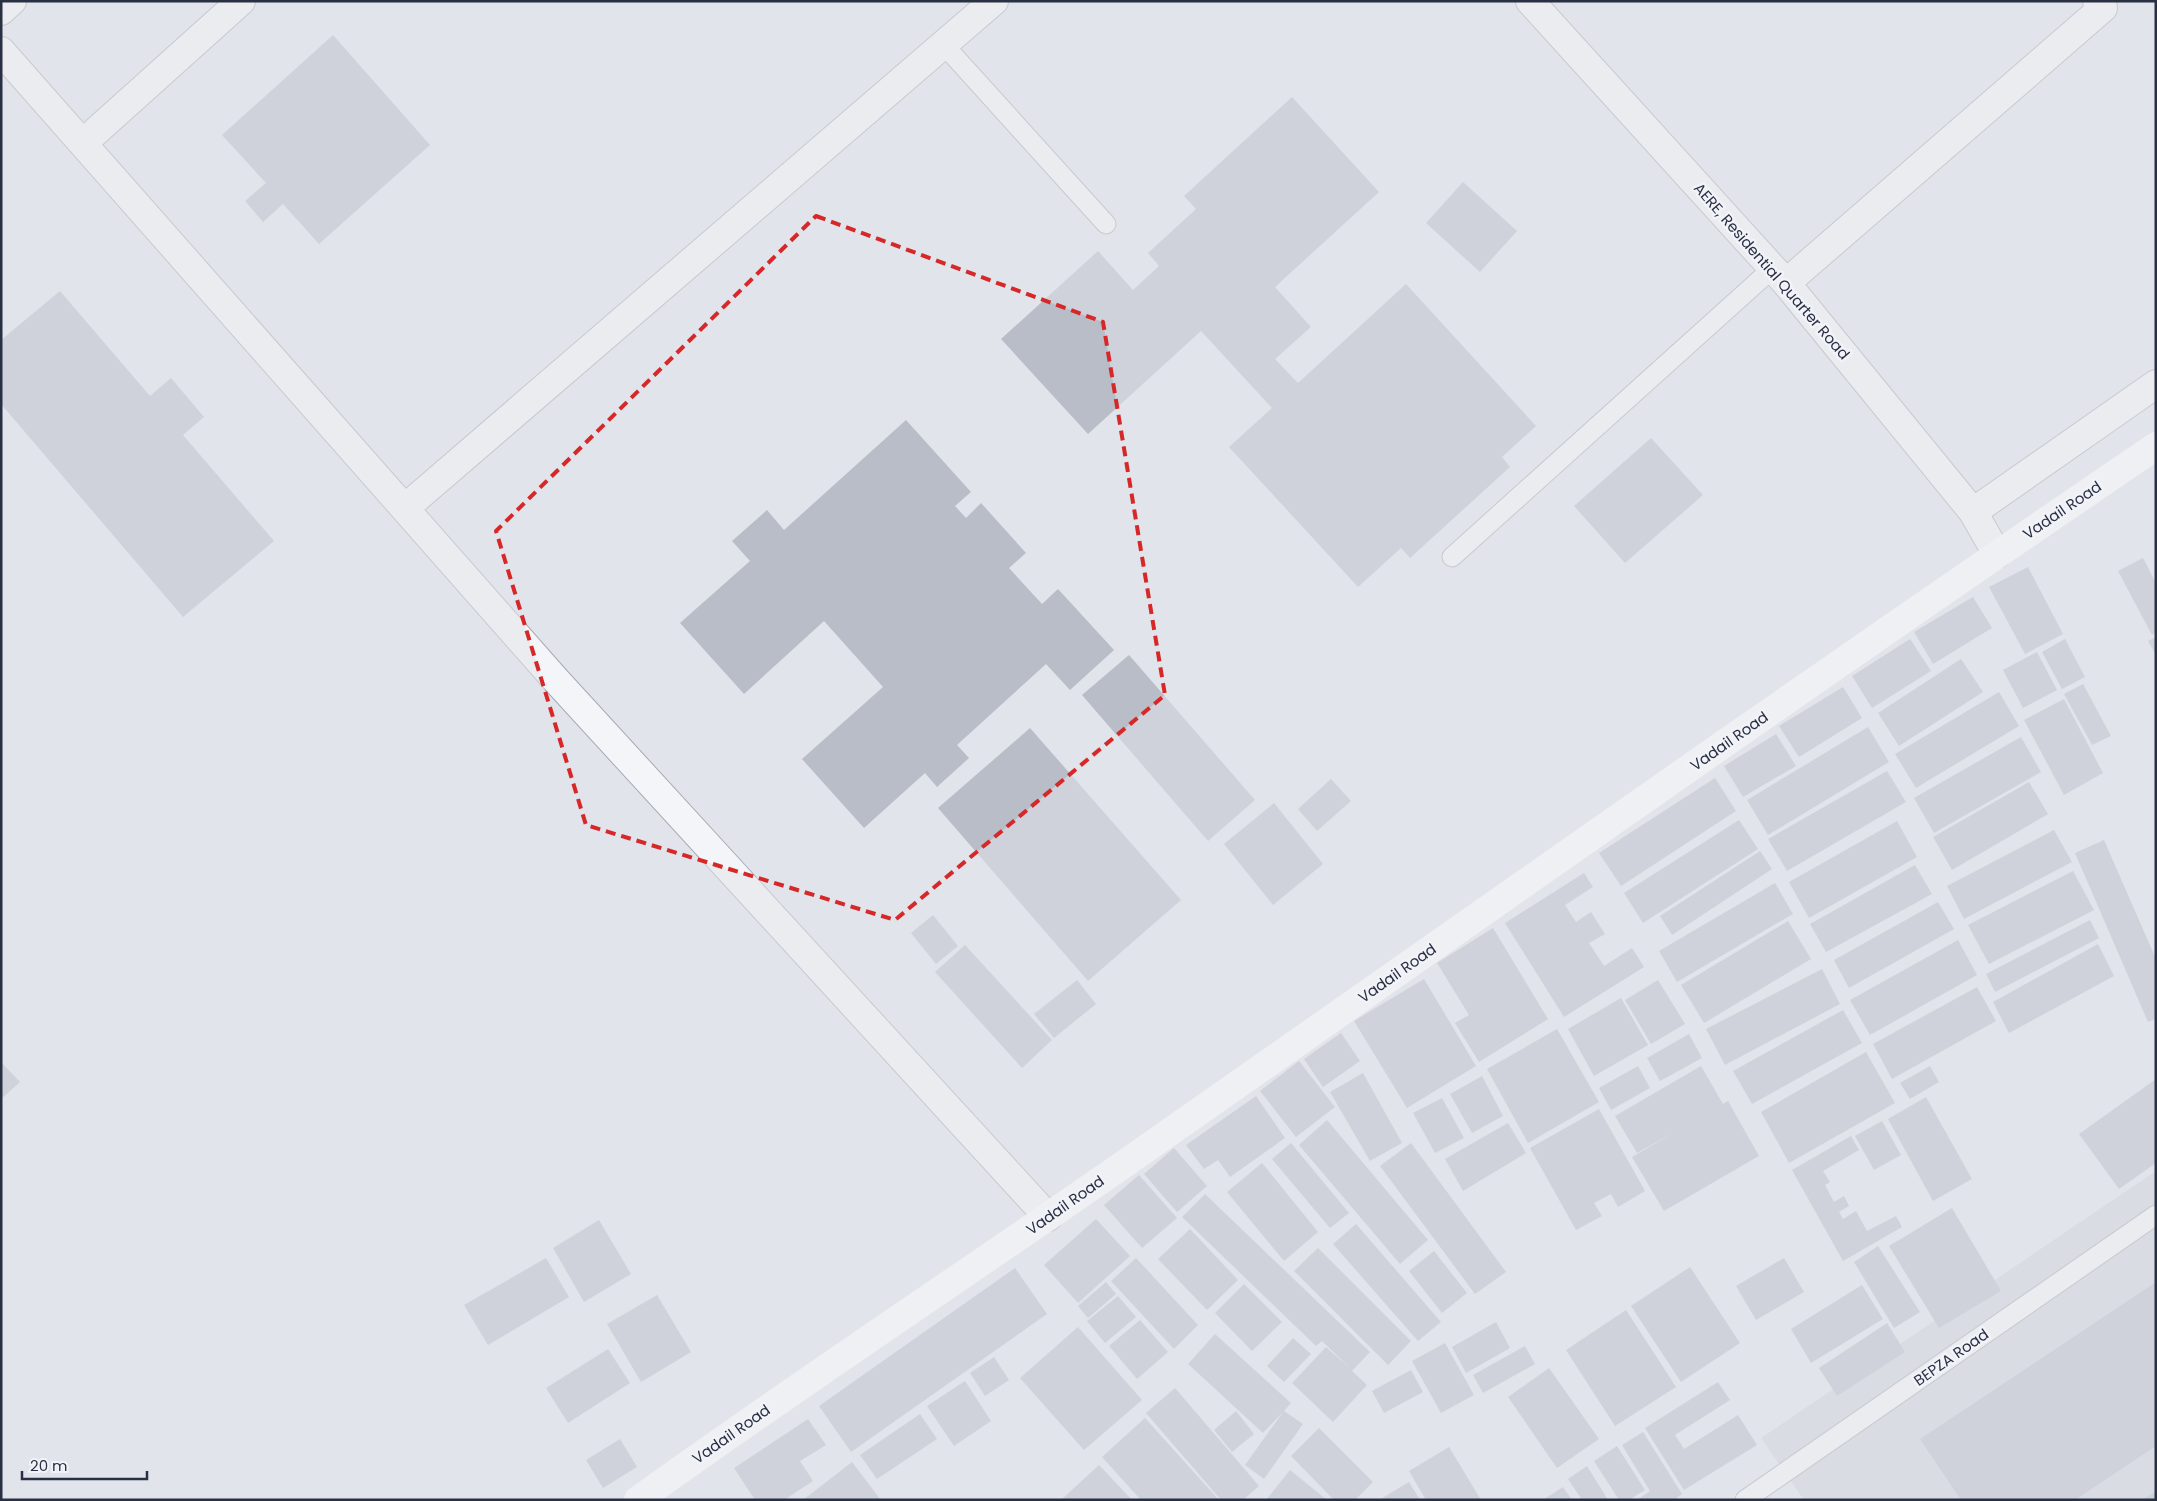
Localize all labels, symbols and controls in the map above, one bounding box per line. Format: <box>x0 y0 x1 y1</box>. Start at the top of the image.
street label: AERE, Residential Quarter Road <box>1689 178 1855 364</box>
street label: Vadail Road <box>2018 476 2106 544</box>
street label: Vadail Road <box>1686 706 1772 776</box>
street label: Vadail Road <box>1354 938 1440 1008</box>
street label: Vadail Road <box>1022 1170 1108 1240</box>
street label: BEPZA Road <box>1909 1324 1993 1390</box>
street label: Vadail Road <box>688 1399 774 1469</box>
scale bar <box>22 1448 148 1480</box>
text: 20 m <box>30 1455 68 1476</box>

